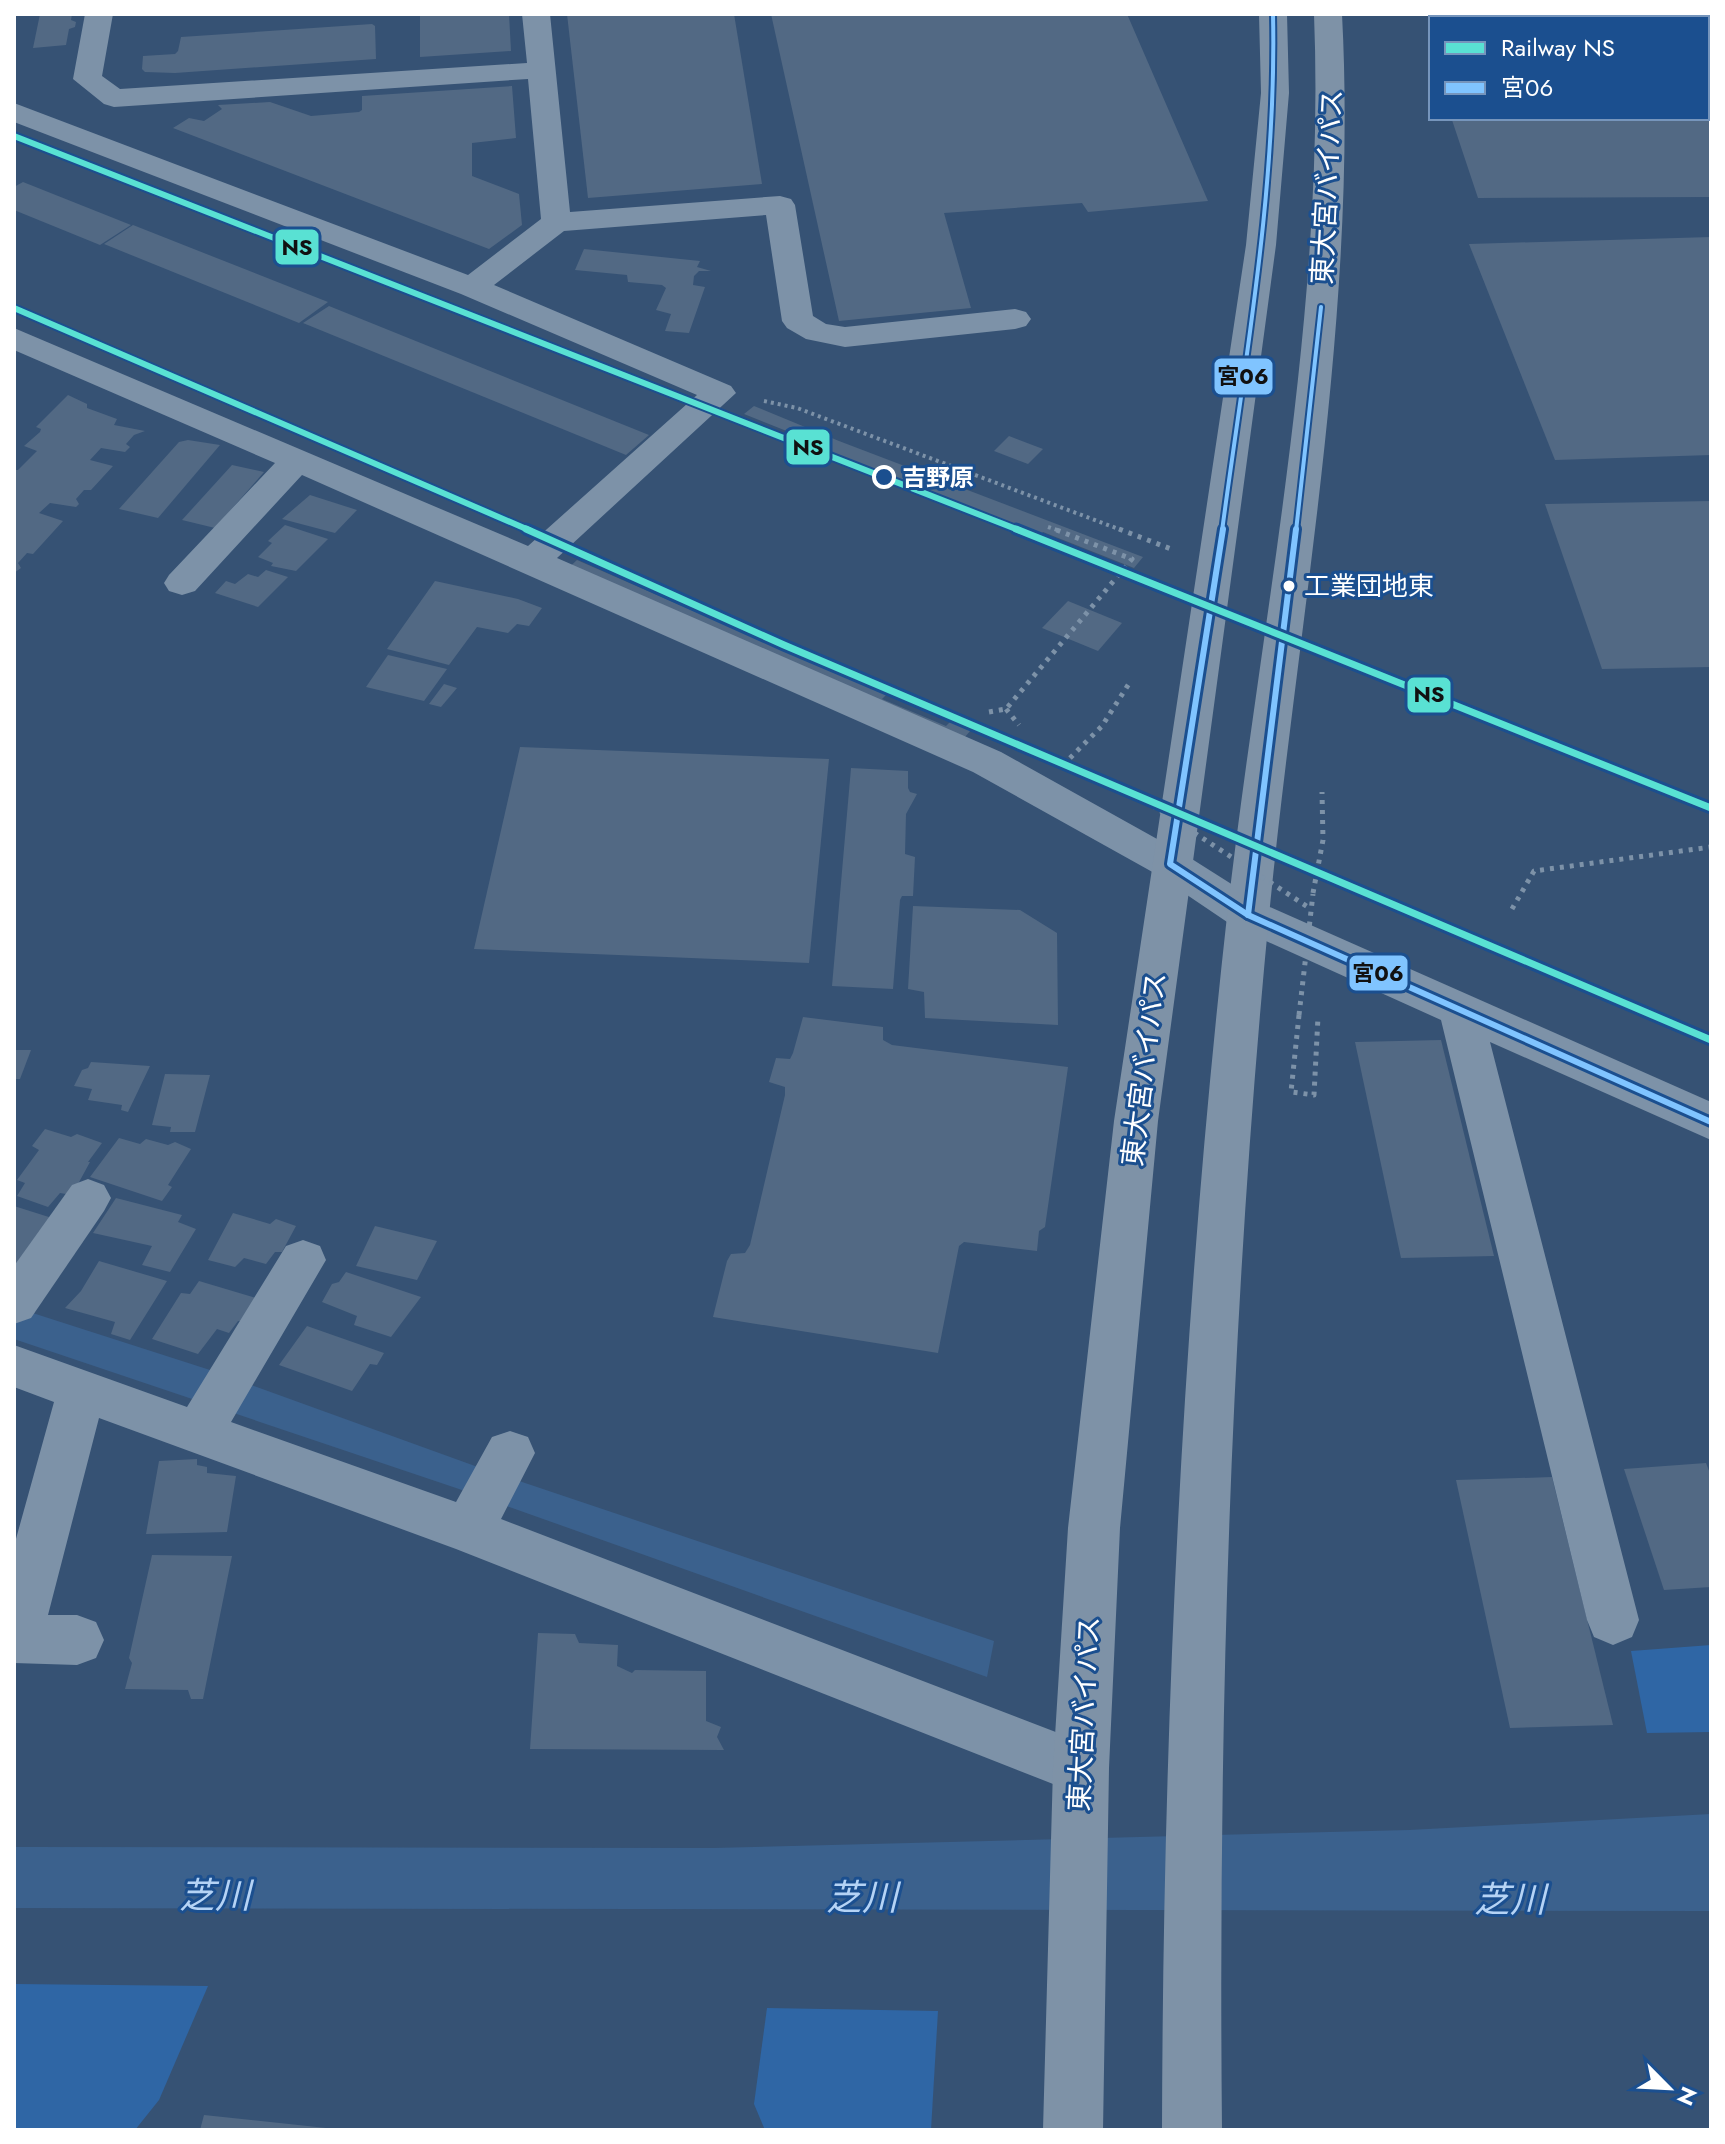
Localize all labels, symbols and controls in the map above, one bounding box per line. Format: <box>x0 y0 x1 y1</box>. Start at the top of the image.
legend <box>1429 16 1709 120</box>
text: Railway NS <box>1501 30 1615 65</box>
text: 宮06 <box>1501 70 1553 105</box>
street label: 東大宮バイパス <box>1301 88 1353 286</box>
line badge: NS <box>274 228 320 266</box>
text: NS <box>281 231 313 263</box>
line badge: 宮06 <box>1213 357 1274 396</box>
text: 宮06 <box>1217 360 1269 392</box>
line badge: NS <box>785 428 831 466</box>
text: NS <box>792 431 824 463</box>
place label: 吉野原 <box>902 460 974 495</box>
marker: 吉野原 <box>873 466 895 488</box>
place label: 工業団地東 <box>1304 567 1434 605</box>
marker: 工業団地東 <box>1281 578 1297 594</box>
line badge: NS <box>1406 676 1452 714</box>
text: NS <box>1413 678 1445 710</box>
line badge: 宮06 <box>1348 954 1409 992</box>
text: 宮06 <box>1352 957 1404 989</box>
street label: 東大宮バイパス <box>1112 970 1176 1168</box>
street label: 東大宮バイパス <box>1058 1615 1110 1813</box>
water label: 芝川 <box>179 1869 255 1921</box>
water label: 芝川 <box>826 1871 902 1923</box>
water label: 芝川 <box>1474 1873 1550 1925</box>
north arrow <box>1629 2048 1709 2128</box>
text: N <box>1669 2082 1705 2111</box>

